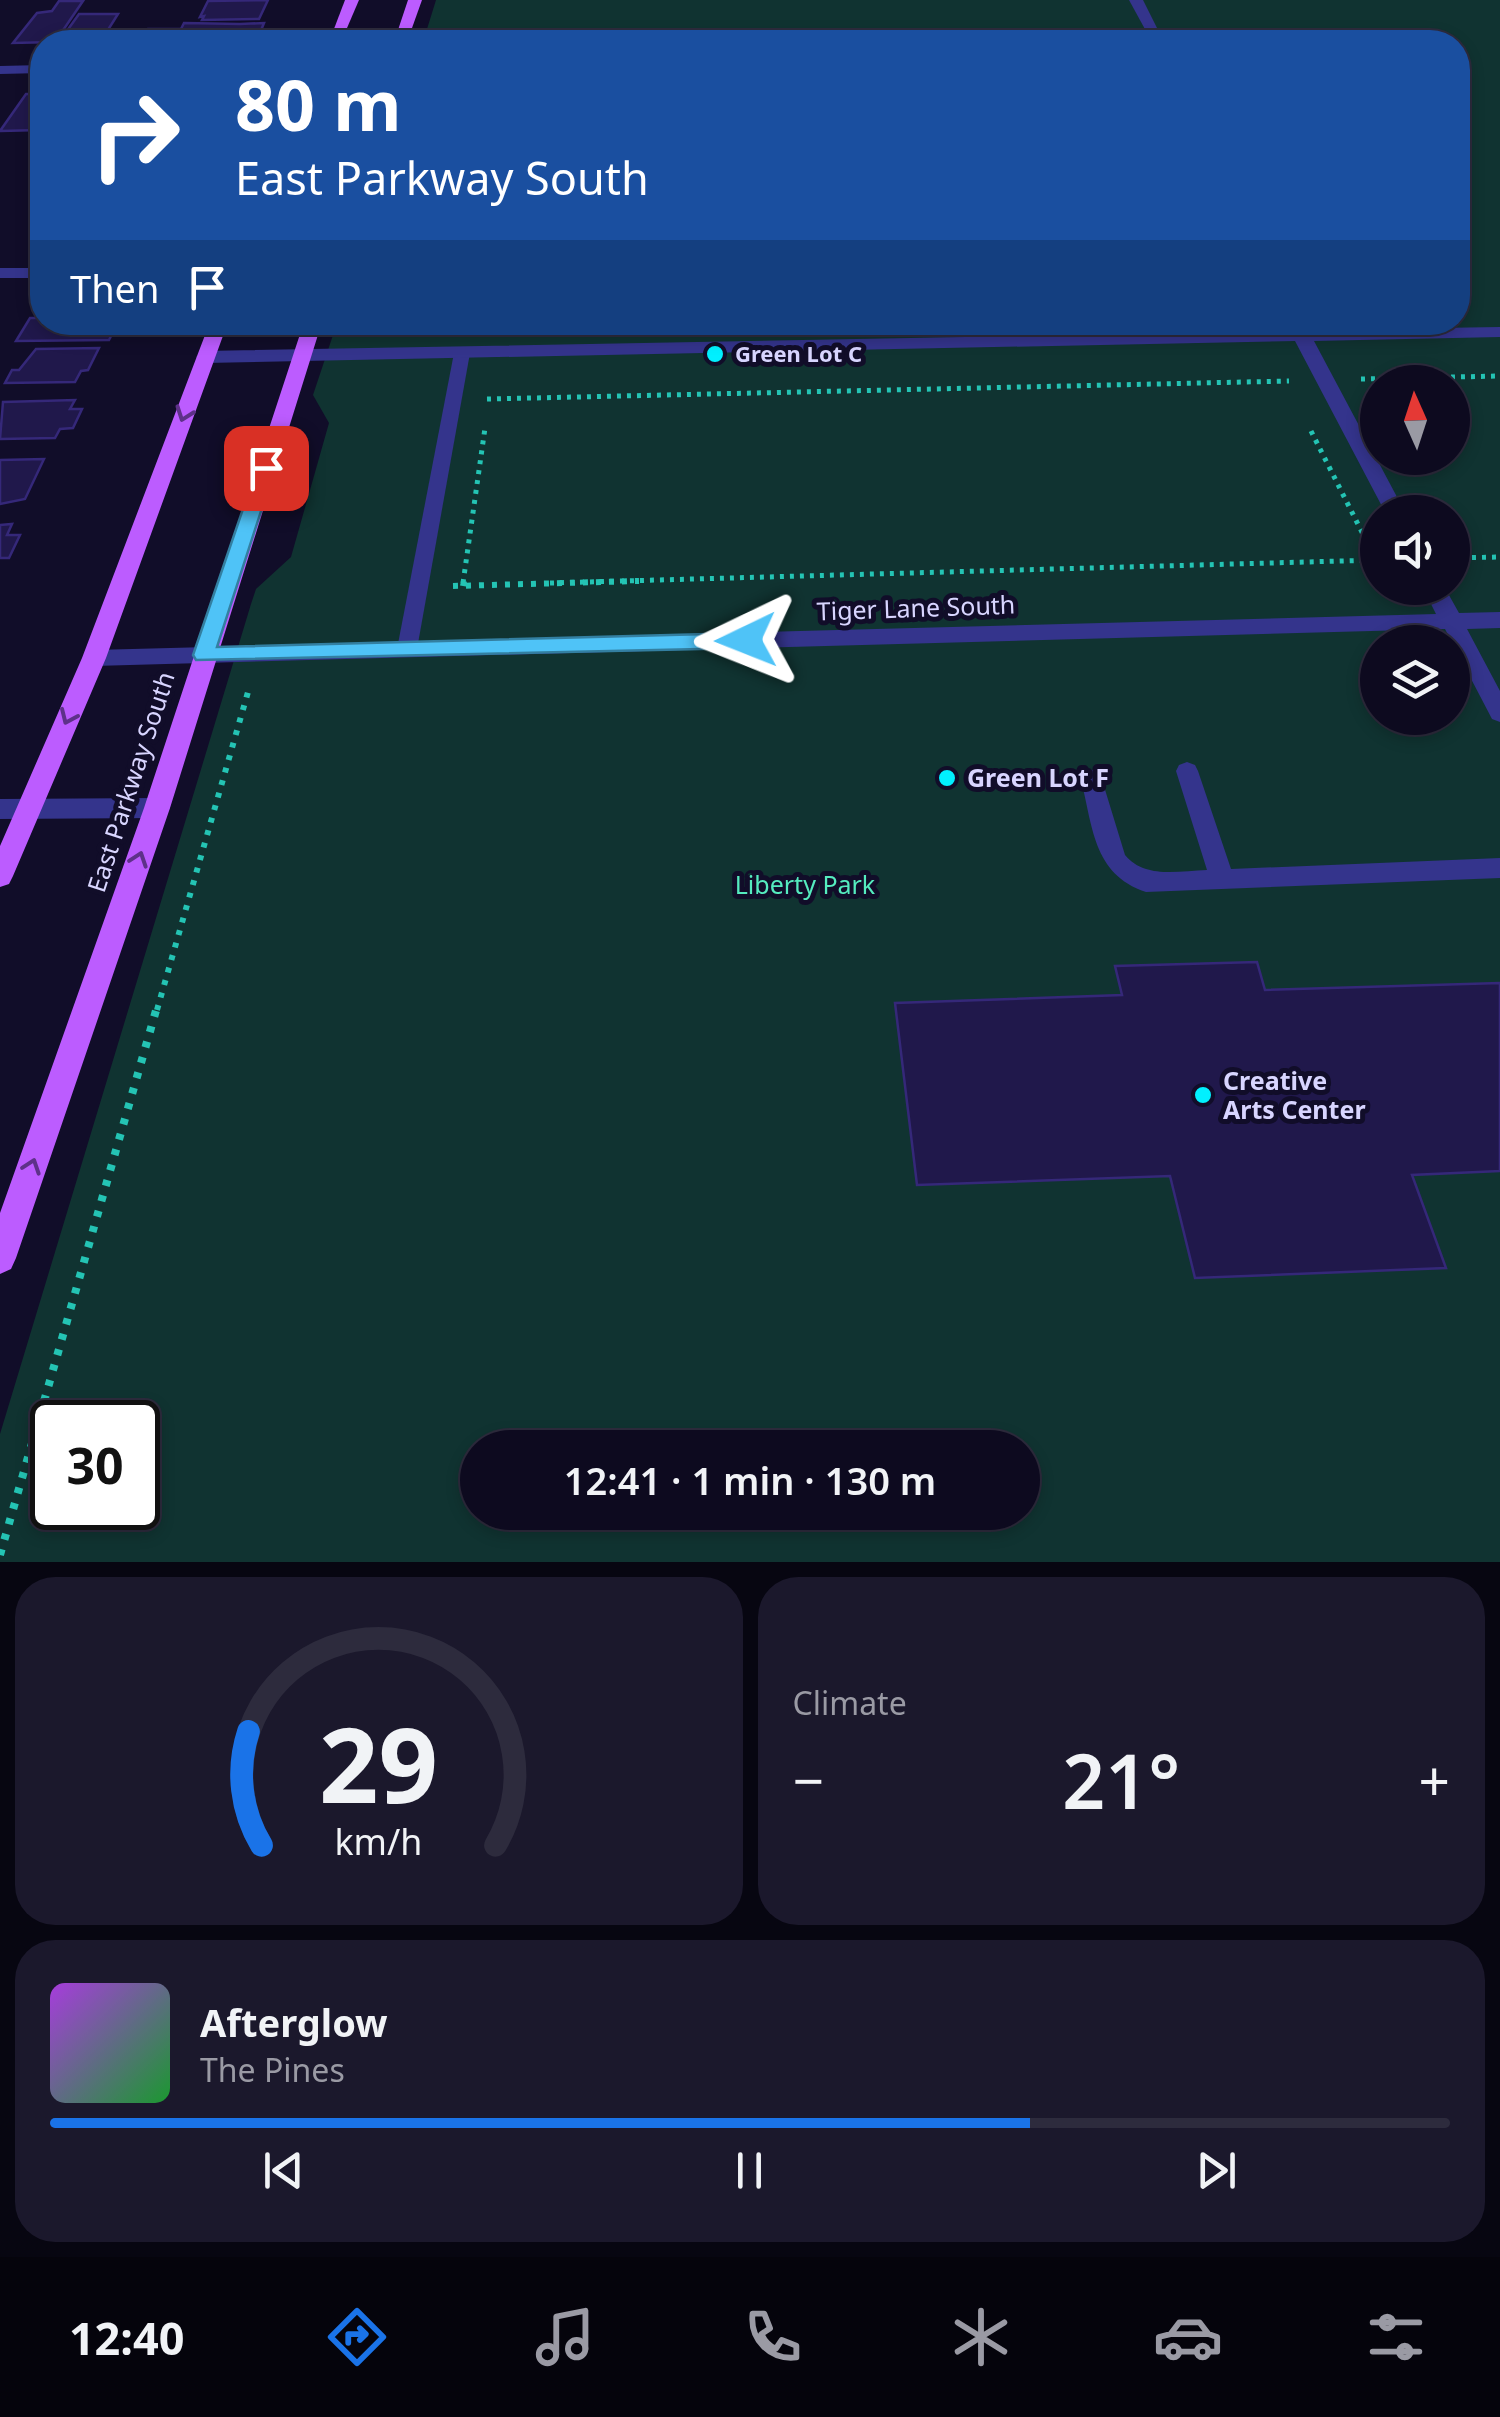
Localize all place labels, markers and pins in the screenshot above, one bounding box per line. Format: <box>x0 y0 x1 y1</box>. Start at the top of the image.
place label: Green Lot C <box>735 338 862 368</box>
marker: Green Lot C <box>704 343 726 365</box>
pin <box>224 426 309 511</box>
place label: Green Lot F <box>967 760 1109 794</box>
marker: Green Lot F <box>936 767 958 789</box>
place label: Creative Arts Center <box>1223 1063 1366 1126</box>
marker: Creative Arts Center <box>1192 1084 1214 1106</box>

